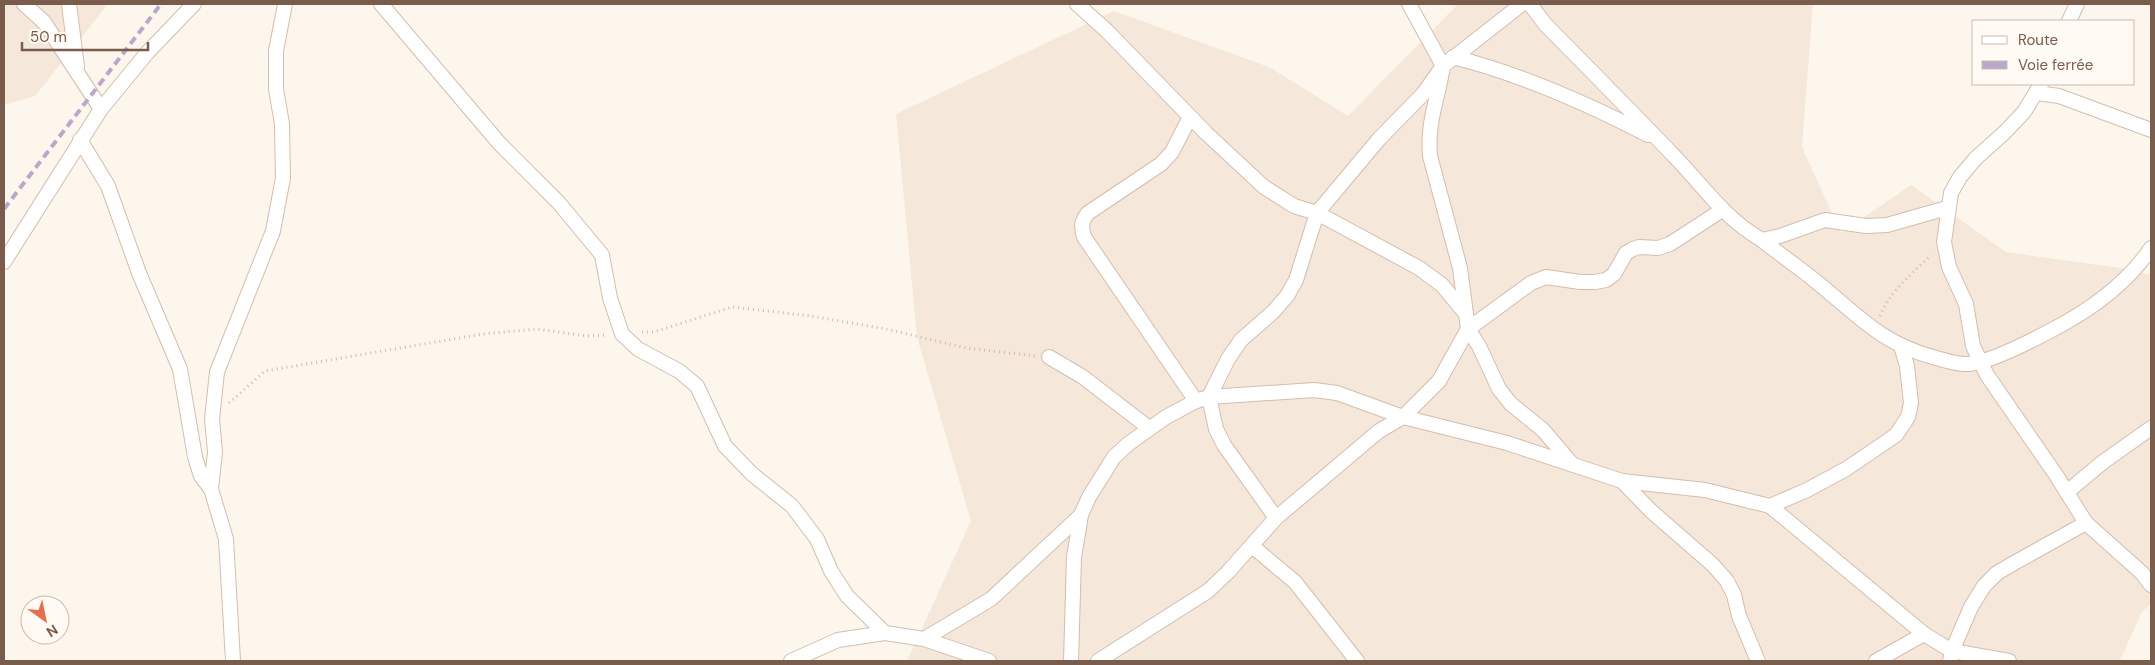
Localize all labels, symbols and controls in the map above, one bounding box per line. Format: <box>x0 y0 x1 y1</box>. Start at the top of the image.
scale bar <box>22 20 149 52</box>
legend <box>1972 20 2135 85</box>
text: 50 m <box>30 27 67 47</box>
text: Route <box>2018 30 2058 50</box>
text: Voie ferrée <box>2018 55 2093 75</box>
north arrow <box>20 595 70 645</box>
text: N <box>43 621 61 641</box>

